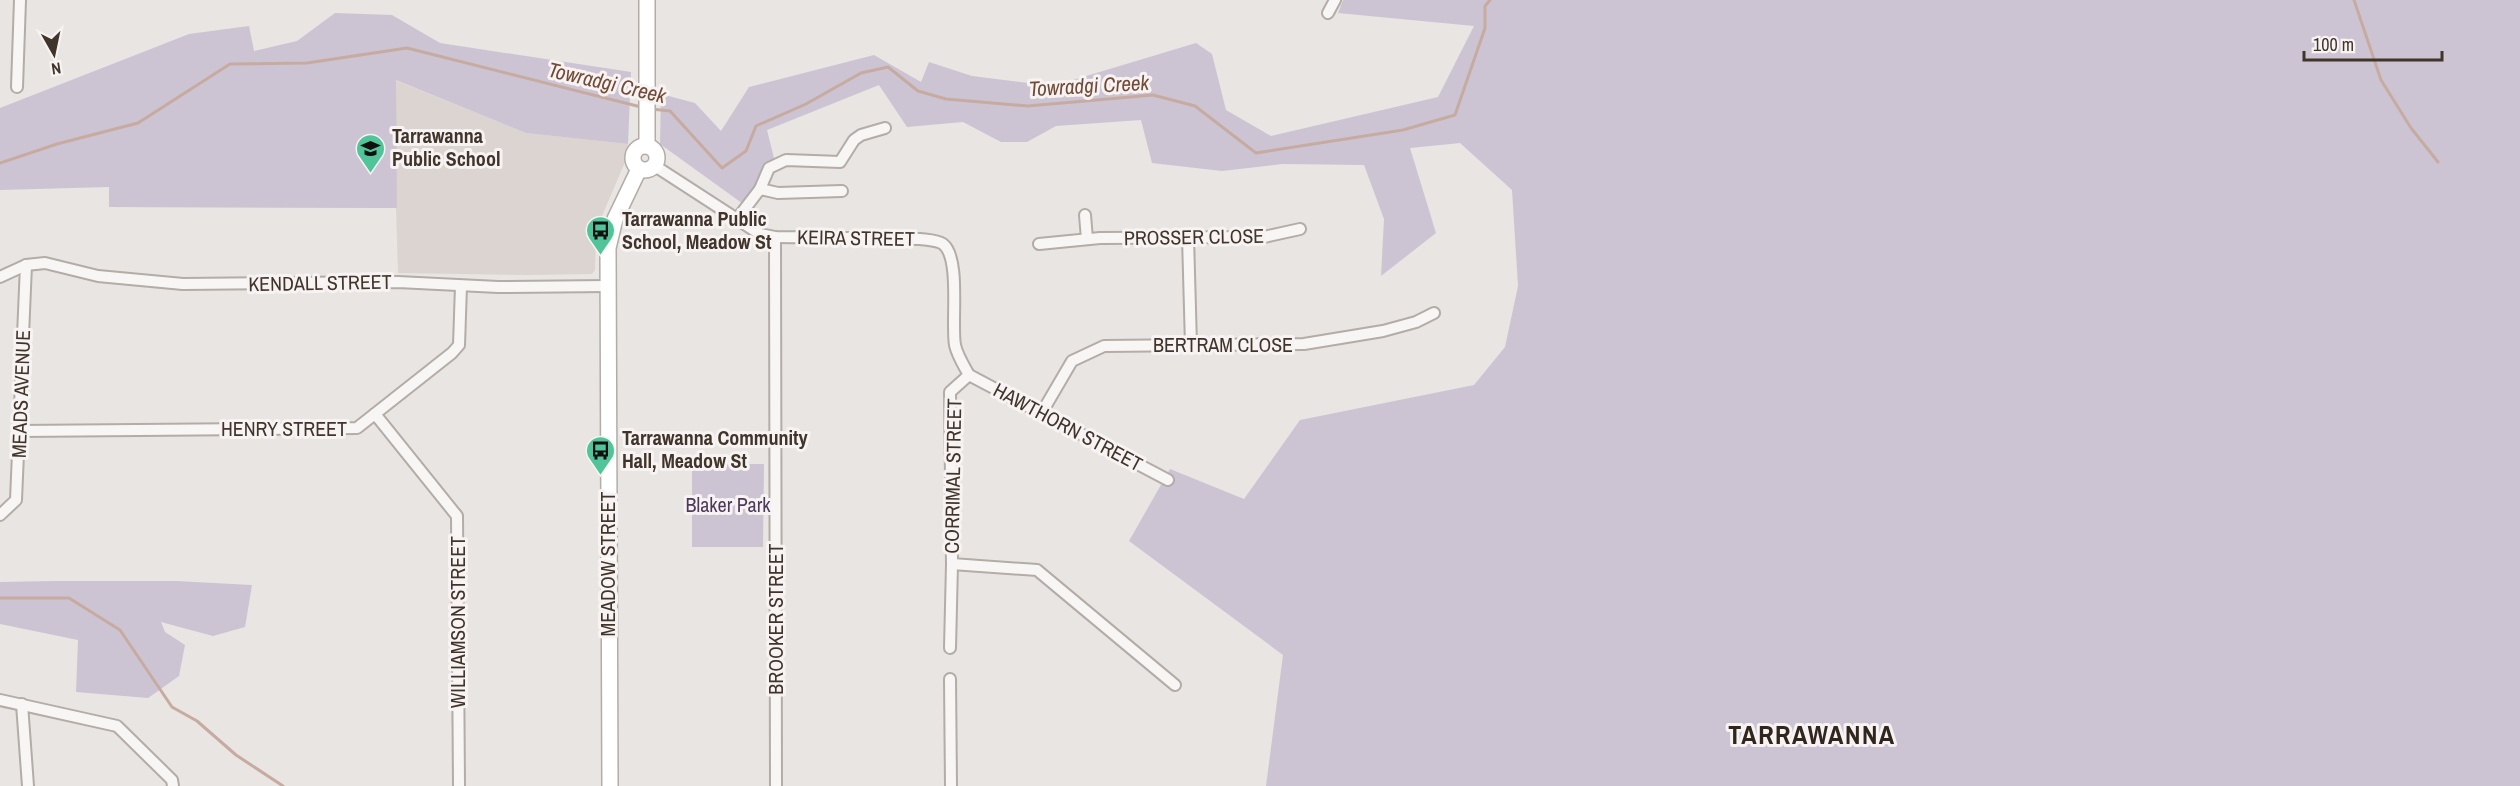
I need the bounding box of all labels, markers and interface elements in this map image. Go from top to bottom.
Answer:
north arrow [24,24,84,84]
scale bar [2304,24,2442,62]
text: 100 m [2313,32,2354,57]
water label: Towradgi Creek [545,55,670,110]
text: N [50,57,63,80]
water label: Towradgi Creek [1028,68,1151,103]
place label: Tarrawanna Public School [392,122,500,172]
school or university icon: Tarrawanna Public School [355,132,387,174]
place label: Tarrawanna Public School, Meadow St [622,205,772,255]
bus stop icon: Tarrawanna Public School, Meadow St [585,214,617,256]
street label: PROSSER CLOSE [1124,222,1264,251]
street label: KEIRA STREET [797,223,915,252]
street label: KENDALL STREET [248,268,392,297]
street label: MEADS AVENUE [5,329,36,459]
street label: BERTRAM CLOSE [1153,331,1293,358]
street label: HAWTHORN STREET [989,376,1148,477]
street label: CORRIMAL STREET [938,398,967,554]
street label: HENRY STREET [221,415,347,442]
place label: Tarrawanna Community Hall, Meadow St [622,424,808,474]
bus stop icon: Tarrawanna Community Hall, Meadow St [585,434,617,476]
park label: Blaker Park [686,491,771,518]
street label: MEADOW STREET [594,492,621,636]
street label: WILLIAMSON STREET [444,536,471,708]
street label: BROOKER STREET [762,543,789,695]
district label: TARRAWANNA [1728,717,1896,752]

